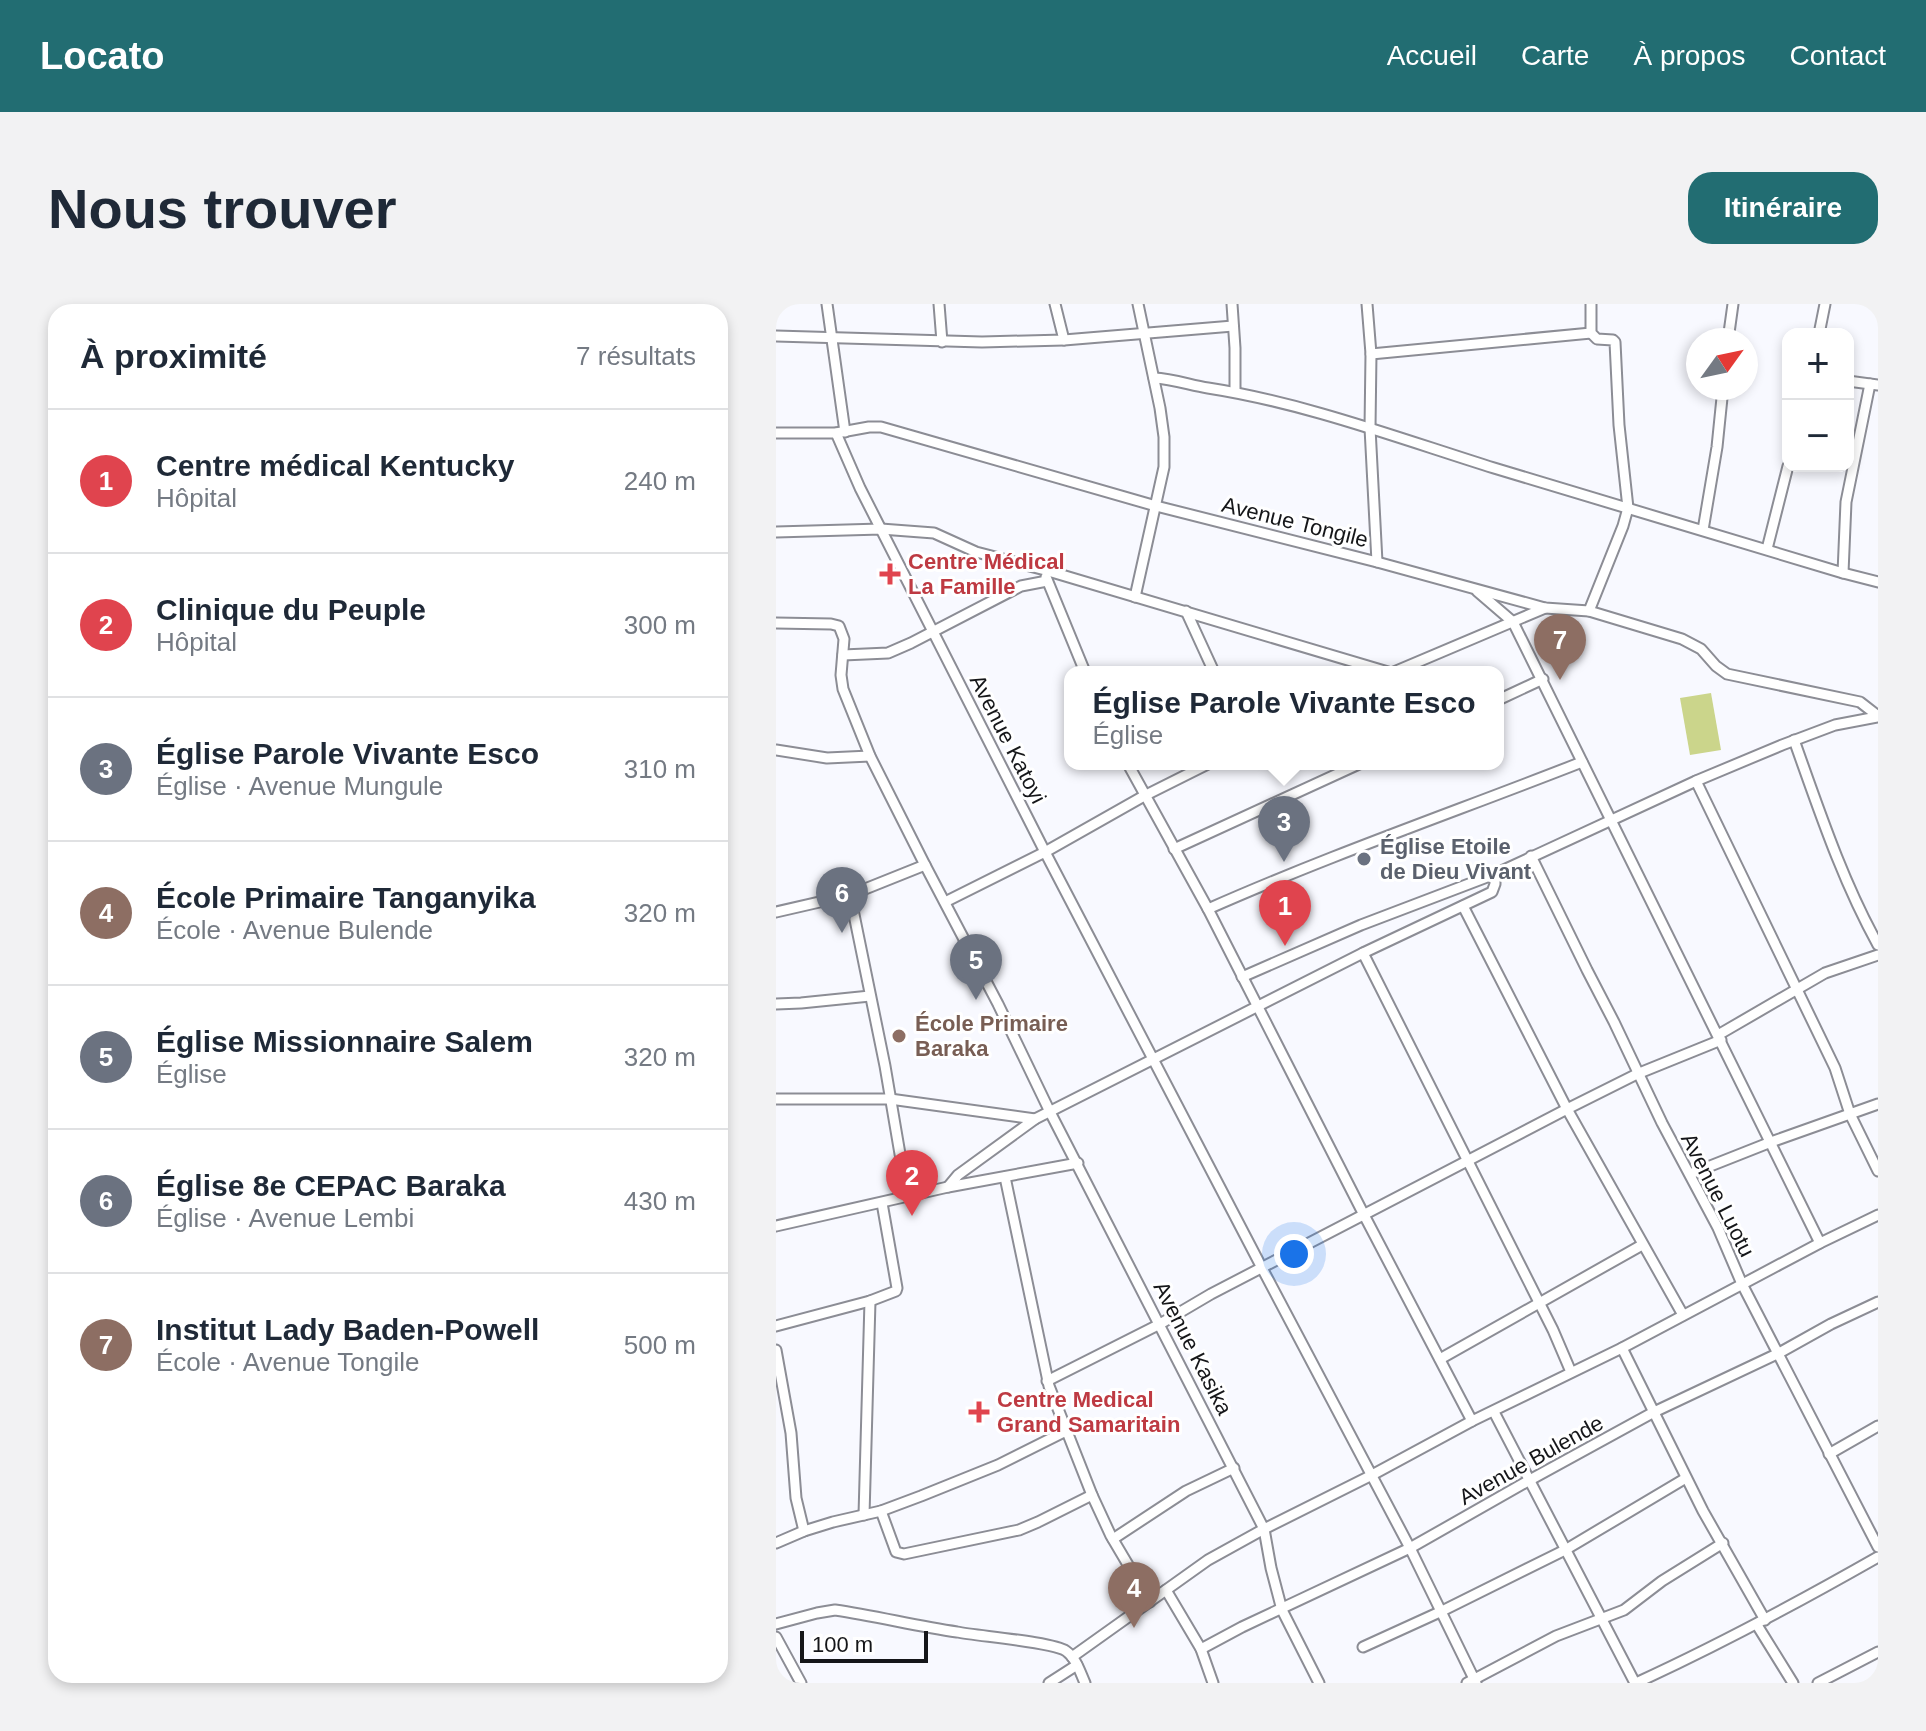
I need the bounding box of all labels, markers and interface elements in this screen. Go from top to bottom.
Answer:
text: Locato [40,35,165,77]
text: Accueil [1387,40,1477,71]
text: Carte [1521,40,1589,71]
text: À propos [1633,40,1746,71]
text: Contact [1790,40,1886,71]
button: Itinéraire [1688,172,1878,244]
text: Nous trouver [48,177,397,240]
north arrow [1686,328,1758,400]
map controls [1782,328,1854,472]
button: + [1782,328,1854,400]
text: À proximité [80,337,267,375]
text: 7 résultats [576,341,696,371]
button: − [1782,400,1854,472]
text: Centre médical Kentucky [156,449,514,482]
text: 1 [99,466,113,496]
text: 240 m [624,466,696,496]
text: Hôpital [156,483,237,513]
street label: Avenue Tongile [1219,492,1371,552]
place label: Centre Médical La Famille [908,549,1065,599]
marker: Centre Médical La Famille [879,563,901,585]
text: Clinique du Peuple [156,593,426,626]
text: 2 [99,610,113,640]
text: 300 m [624,610,696,640]
pin: 7 [1534,614,1586,680]
text: Hôpital [156,627,237,657]
popup [1064,666,1504,770]
street label: Avenue Katoyi [965,670,1051,808]
text: Église Parole Vivante Esco [1093,686,1475,719]
text: Église [1093,720,1163,750]
text: Église Parole Vivante Esco [156,737,539,770]
text: 3 [99,754,113,784]
text: 310 m [624,754,696,784]
text: Église · Avenue Mungule [156,771,443,801]
pin: 3 [1258,796,1310,862]
place label: Église Etoile de Dieu Vivant [1380,834,1532,884]
marker: Église Etoile de Dieu Vivant [1355,850,1373,868]
pin: 6 [816,867,868,933]
pin: 1 [1259,880,1311,946]
text: École Primaire Tanganyika [156,881,536,914]
text: 4 [99,898,113,928]
text: 320 m [624,898,696,928]
text: École · Avenue Bulende [156,915,433,945]
pin: 5 [950,934,1002,1000]
place label: École Primaire Baraka [915,1011,1068,1061]
text: Église Missionnaire Salem [156,1025,533,1058]
marker: École Primaire Baraka [890,1027,908,1045]
text: 5 [99,1042,113,1072]
text: 320 m [624,1042,696,1072]
text: Église [156,1059,227,1089]
street label: Avenue Luotu [1676,1129,1760,1261]
pin: 2 [886,1150,938,1216]
text: Église 8e CEPAC Baraka [156,1169,506,1202]
text: 6 [99,1186,113,1216]
text: 430 m [624,1186,696,1216]
text: Église · Avenue Lembi [156,1203,414,1233]
your location [1274,1234,1314,1274]
street label: Avenue Kasika [1149,1277,1238,1420]
text: Institut Lady Baden-Powell [156,1313,539,1346]
text: 7 [99,1330,113,1360]
text: 500 m [624,1330,696,1360]
text: École · Avenue Tongile [156,1347,420,1377]
place label: Centre Medical Grand Samaritain [997,1387,1180,1437]
marker: Centre Medical Grand Samaritain [968,1401,990,1423]
street label: Avenue Bulende [1454,1410,1608,1510]
pin: 4 [1108,1562,1160,1628]
scale bar [800,1627,928,1663]
text: 100 m [812,1632,873,1657]

